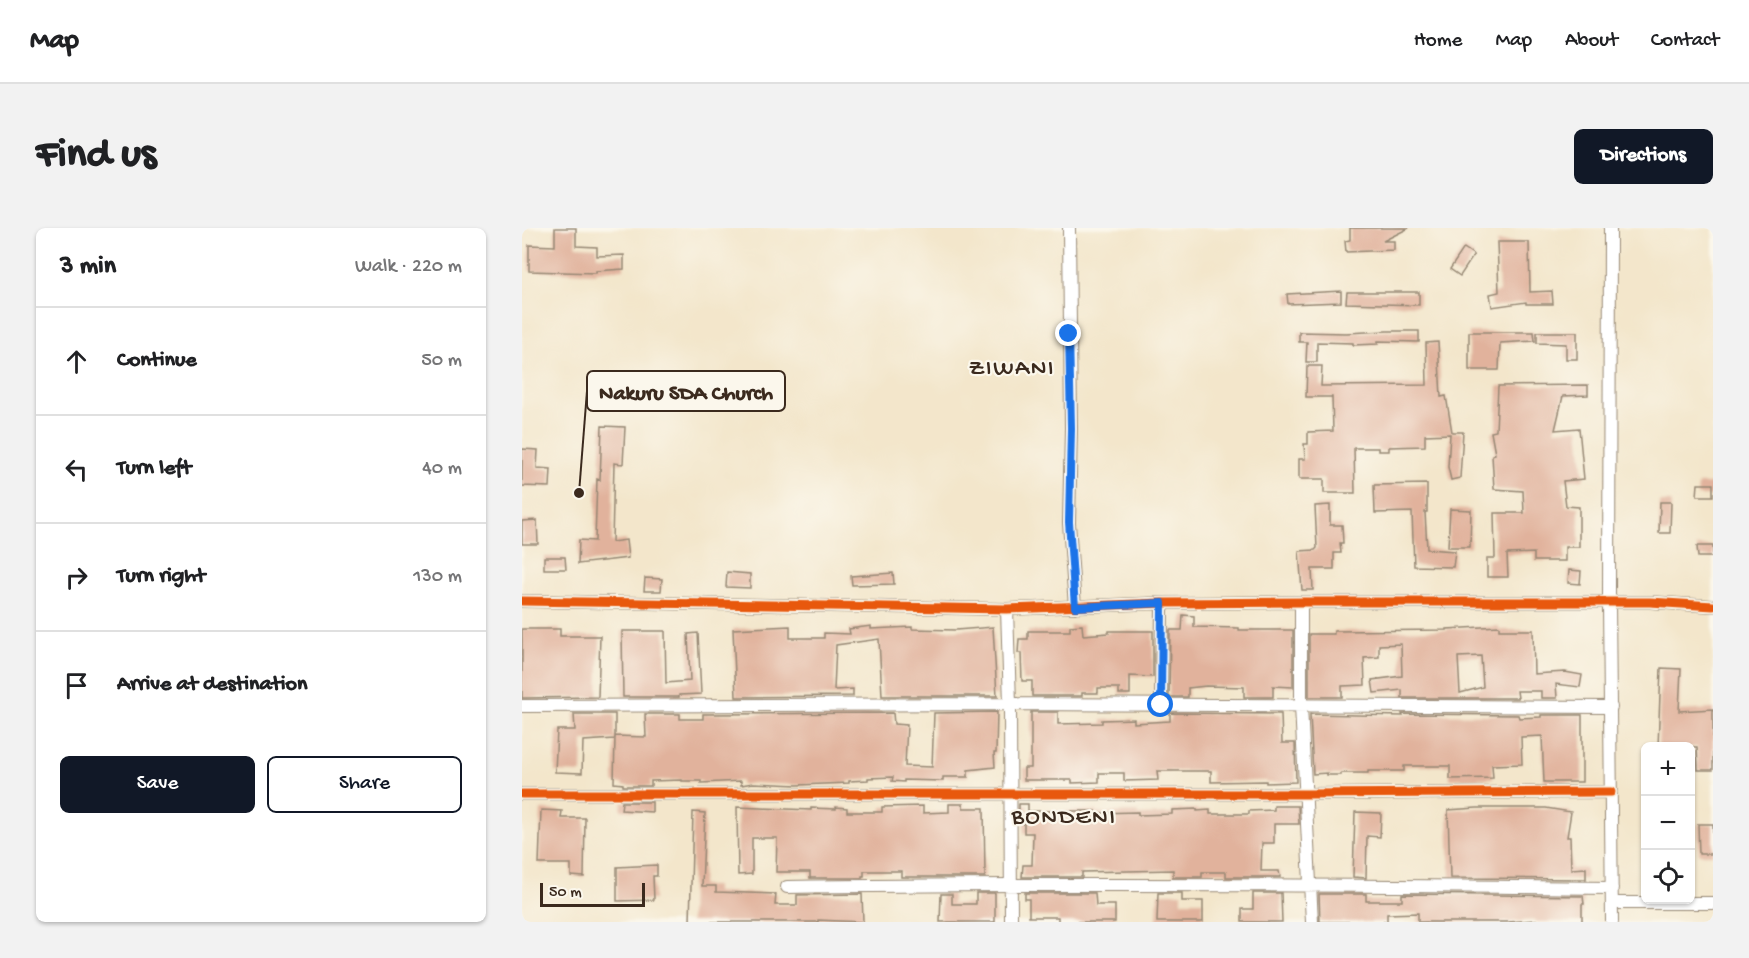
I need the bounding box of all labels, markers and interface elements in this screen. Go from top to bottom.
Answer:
text: Map [30,25,79,58]
text: Home [1414,29,1462,54]
text: Map [1495,29,1532,54]
text: About [1565,29,1618,54]
text: Contact [1651,29,1719,54]
button: Directions [1574,129,1713,184]
text: Find us [36,132,156,181]
text: 3 min [60,252,116,283]
text: Walk · 220 m [355,256,462,279]
route end [1055,320,1081,346]
icon: ahead [60,345,93,378]
text: Continue [117,348,197,374]
text: 50 m [421,350,462,373]
district label: ZIWANI [969,355,1055,384]
callout: Nakuru SDA Church [587,371,785,411]
text: Nakuru SDA Church [599,382,773,408]
icon: left [60,453,93,486]
text: Turn left [117,456,191,482]
text: 40 m [422,458,462,481]
icon: right [60,561,93,594]
text: Turn right [117,564,205,590]
text: 130 m [413,566,462,589]
icon: arrive [60,669,93,702]
text: Arrive at destination [117,672,307,698]
route start [1147,691,1173,717]
map controls [1641,742,1695,904]
button: + [1641,742,1695,796]
button: Save [60,756,255,813]
button: Share [267,756,462,813]
button: − [1641,796,1695,850]
district label: BONDENI [1011,804,1116,833]
button: locate [1641,850,1695,904]
scale bar [540,880,645,908]
text: 50 m [549,884,582,903]

